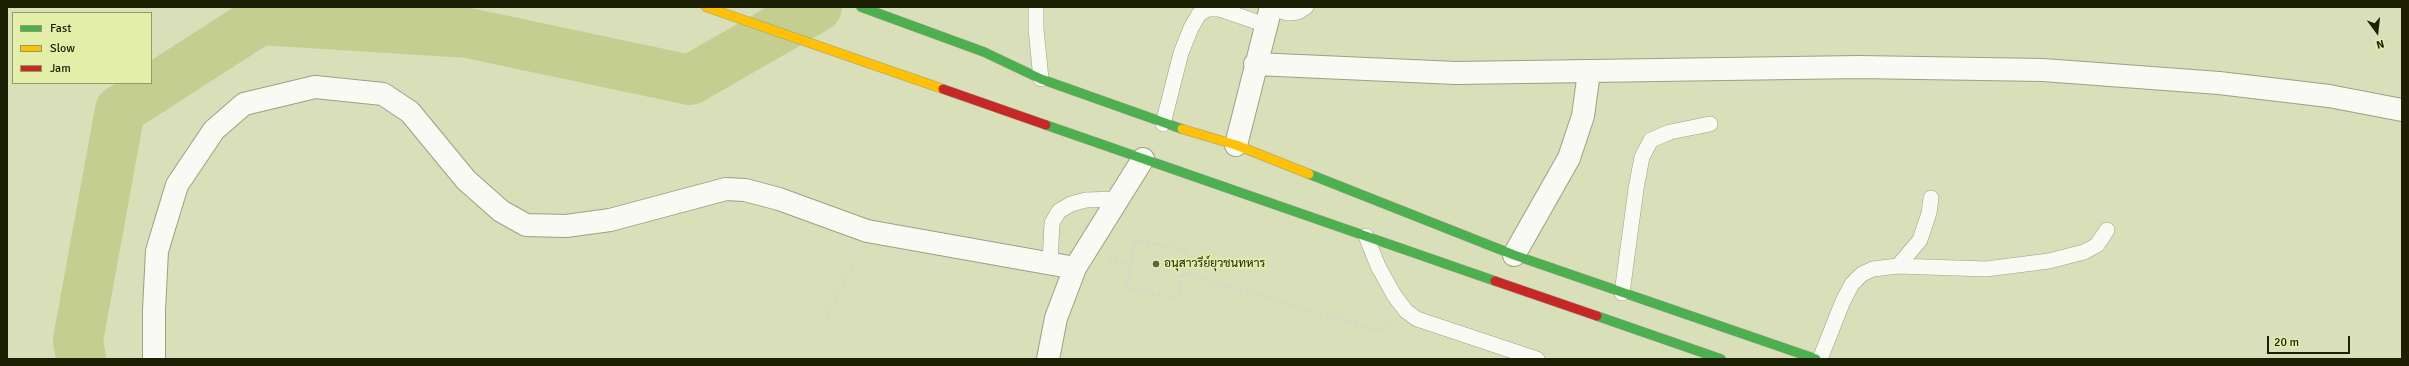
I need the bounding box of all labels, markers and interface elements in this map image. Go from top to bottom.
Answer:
legend [12,12,152,84]
north arrow [2357,12,2397,52]
text: Fast [50,21,71,36]
text: N [2375,37,2386,51]
text: Slow [50,41,75,56]
text: Jam [50,61,71,76]
place label: อนุสาวรีย์ยุวชนทหาร [1164,257,1265,271]
marker: อนุสาวรีย์ยุวชนทหาร [1151,259,1161,269]
scale bar [2269,328,2352,354]
text: 20 m [2274,335,2299,350]

